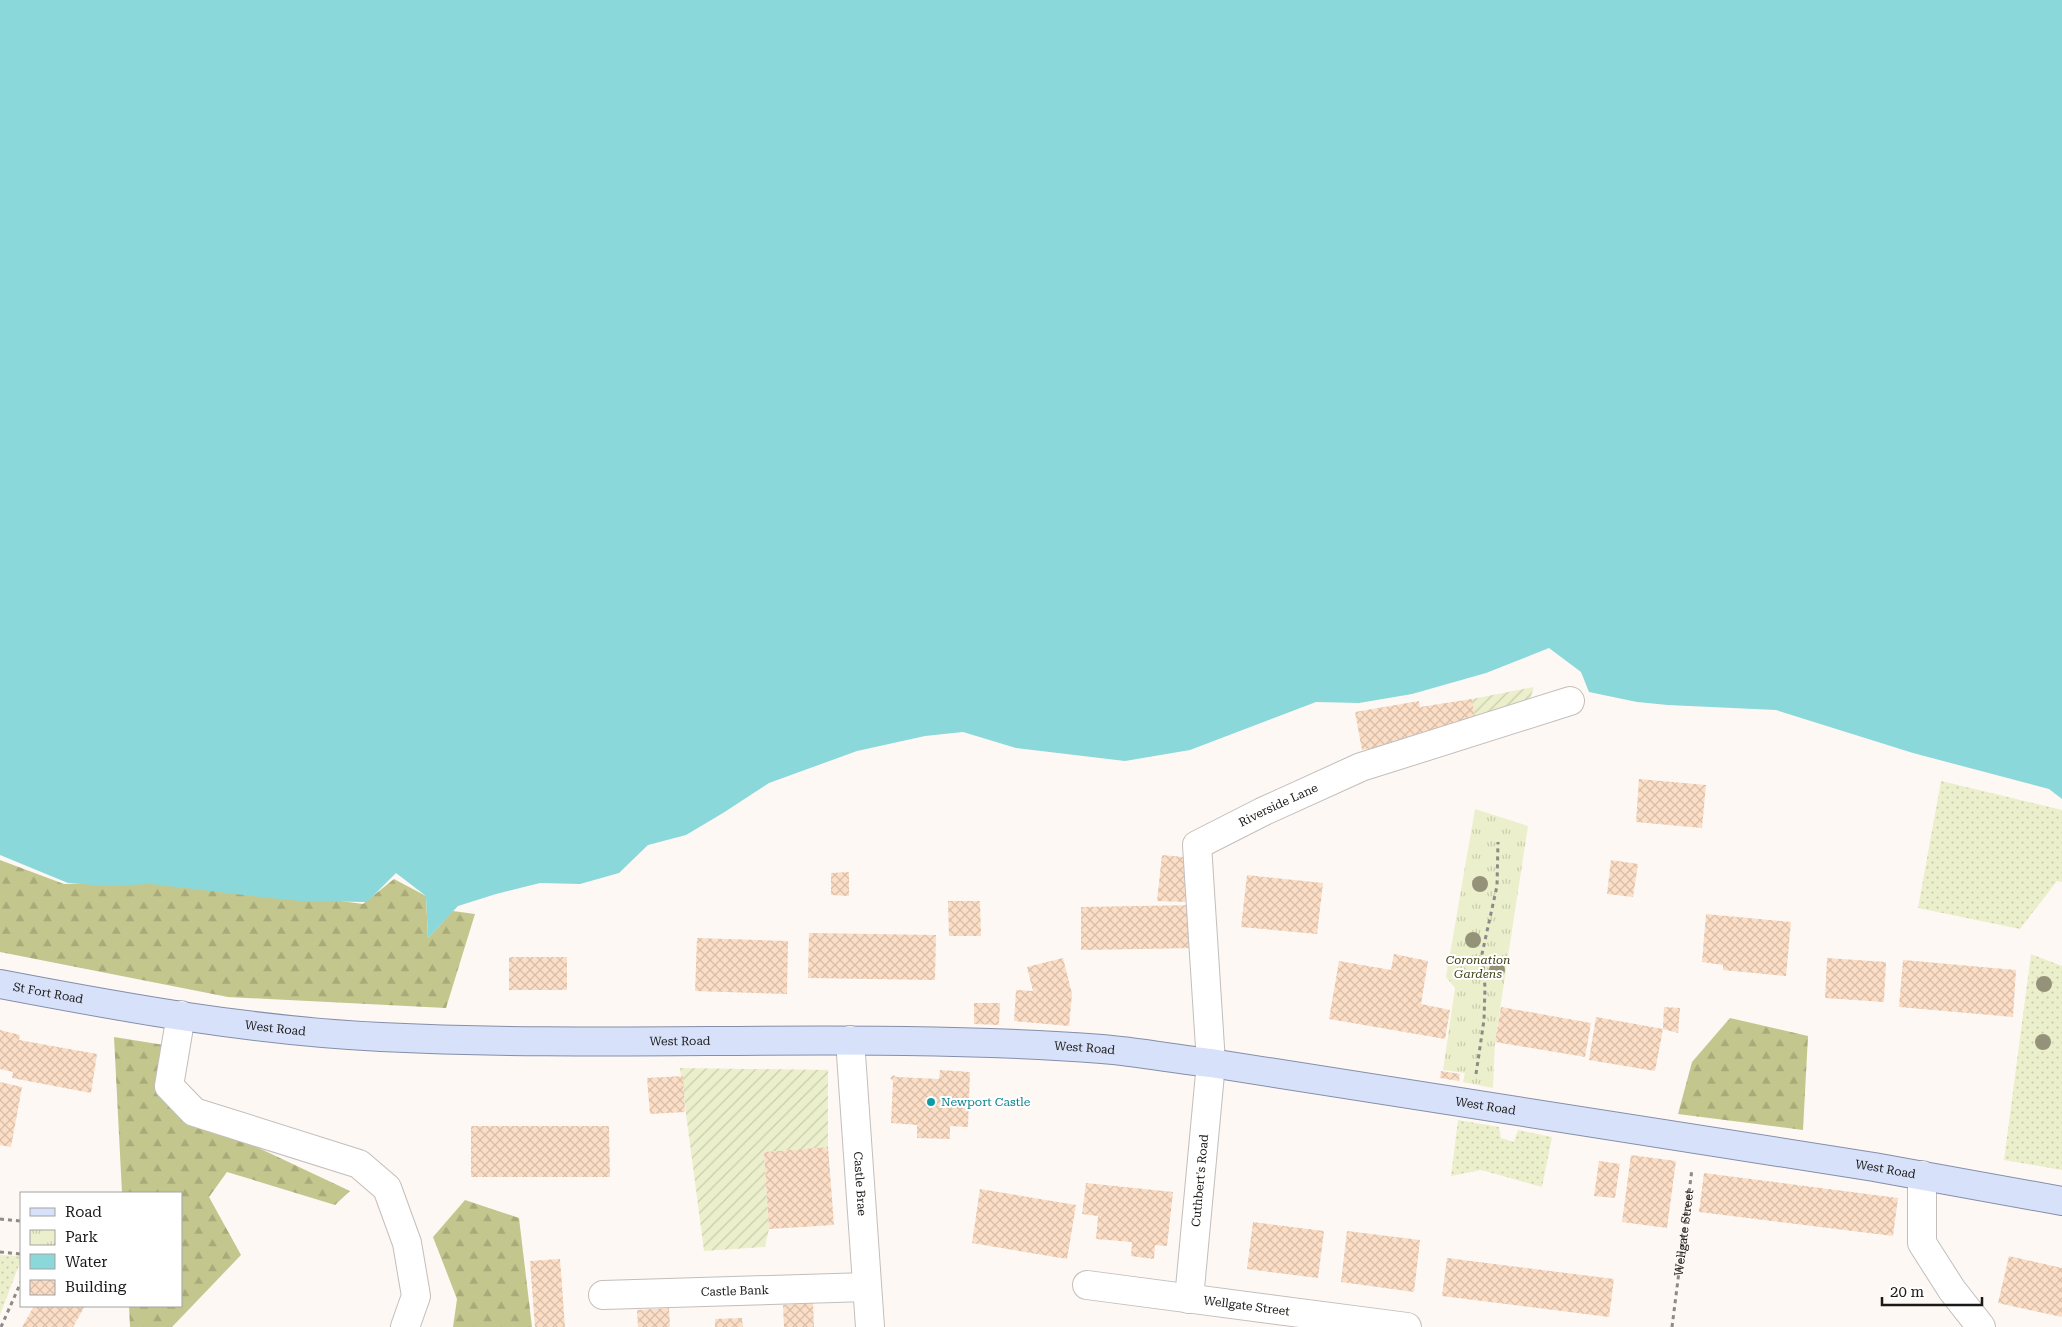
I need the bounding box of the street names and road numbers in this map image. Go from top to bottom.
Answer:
street label: Riverside Lane [1236,780,1320,830]
street label: St Fort Road [12,980,85,1006]
street label: West Road [244,1018,307,1039]
street label: West Road [649,1034,711,1048]
street label: West Road [1054,1039,1116,1057]
street label: West Road [1454,1094,1517,1118]
street label: Cuthbert's Road [1189,1133,1211,1227]
street label: Castle Brae [851,1151,869,1217]
street label: West Road [1854,1157,1917,1181]
street label: Wellgate Street [1672,1188,1696,1277]
street label: Castle Bank [701,1283,770,1299]
street label: Wellgate Street [1203,1293,1291,1319]

